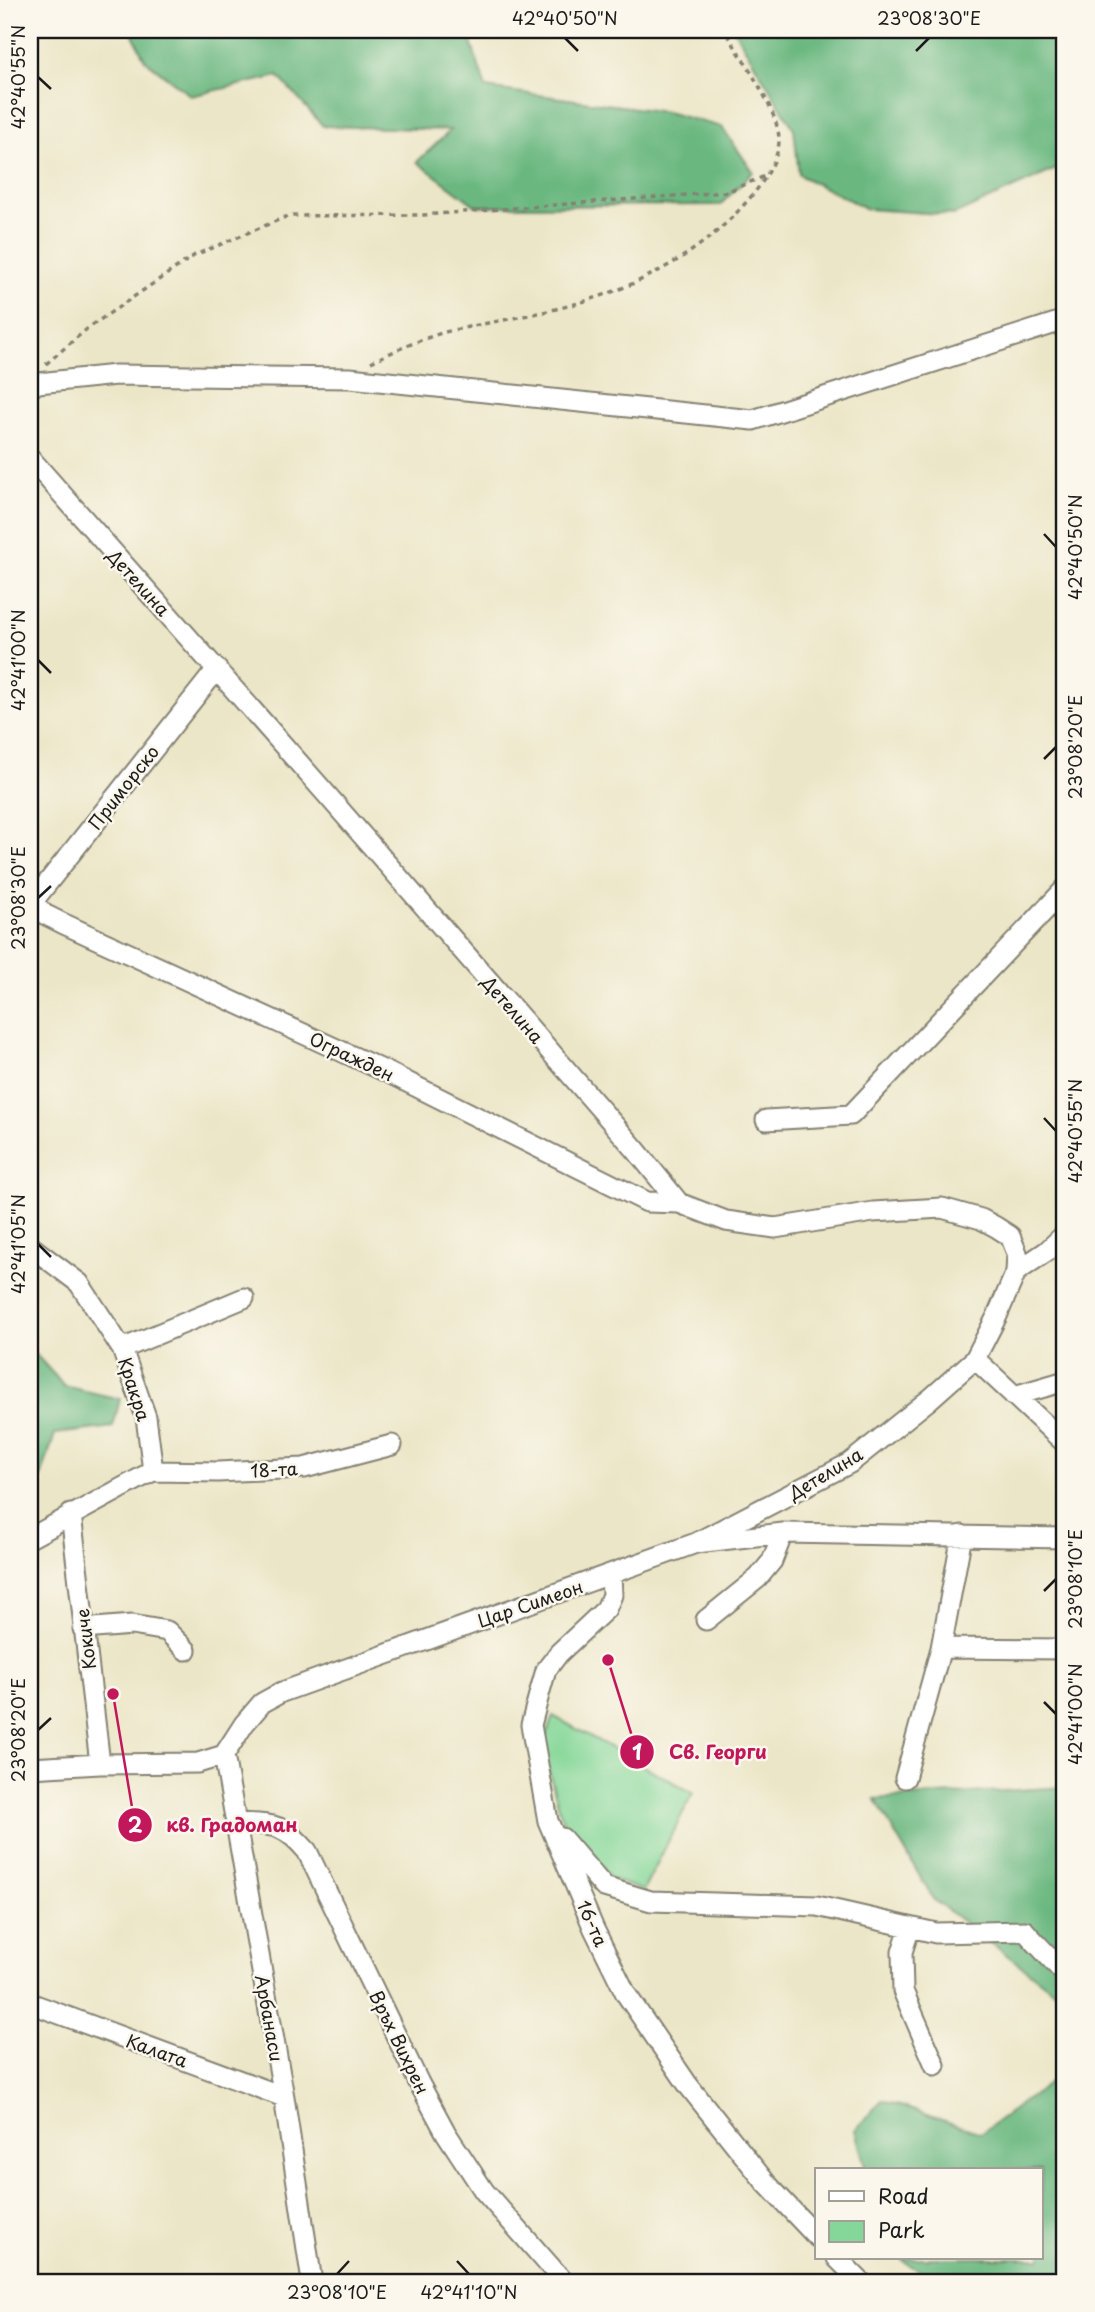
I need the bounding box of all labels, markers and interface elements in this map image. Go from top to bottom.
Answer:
text: 42°40'50"N [512,4,618,31]
text: 23°08'30"E [877,4,981,31]
text: 42°40'55"N [4,25,31,129]
text: 42°40'50"N [1061,494,1088,600]
street label: Детелина [101,542,177,622]
text: 42°41'00"N [4,609,31,711]
text: 23°08'20"E [1061,695,1088,799]
street label: Приморско [81,739,165,835]
text: 23°08'30"E [4,846,31,950]
street label: Детелина [475,968,551,1049]
street label: Огражден [305,1025,399,1087]
text: 42°40'55"N [1061,1079,1088,1183]
text: 42°41'05"N [4,1194,31,1294]
street label: Кракра [112,1354,158,1425]
street label: Детелина [782,1440,868,1506]
street label: 18-та [250,1454,298,1484]
text: 23°08'10"E [1061,1529,1088,1629]
street label: Цар Симеон [474,1572,586,1634]
street label: Кокиче [68,1607,102,1671]
text: 42°41'00"N [1061,1663,1088,1765]
text: 23°08'20"E [4,1678,31,1782]
callout: Св. Георги [619,1732,781,1772]
text: 1 [632,1735,642,1767]
text: Св. Георги [669,1737,767,1765]
callout: кв. Градоман [117,1805,312,1845]
text: 2 [128,1808,143,1840]
text: кв. Градоман [166,1810,298,1838]
street label: 16-та [571,1895,615,1951]
street label: Арбанаси [249,1972,291,2064]
street label: Връх Вихрен [363,1986,437,2098]
street label: Калата [122,2026,192,2074]
legend [815,2168,1042,2260]
text: Road [878,2179,929,2211]
text: Park [878,2213,925,2245]
text: 23°08'10"E [287,2278,387,2305]
text: 42°41'10"N [420,2278,518,2305]

